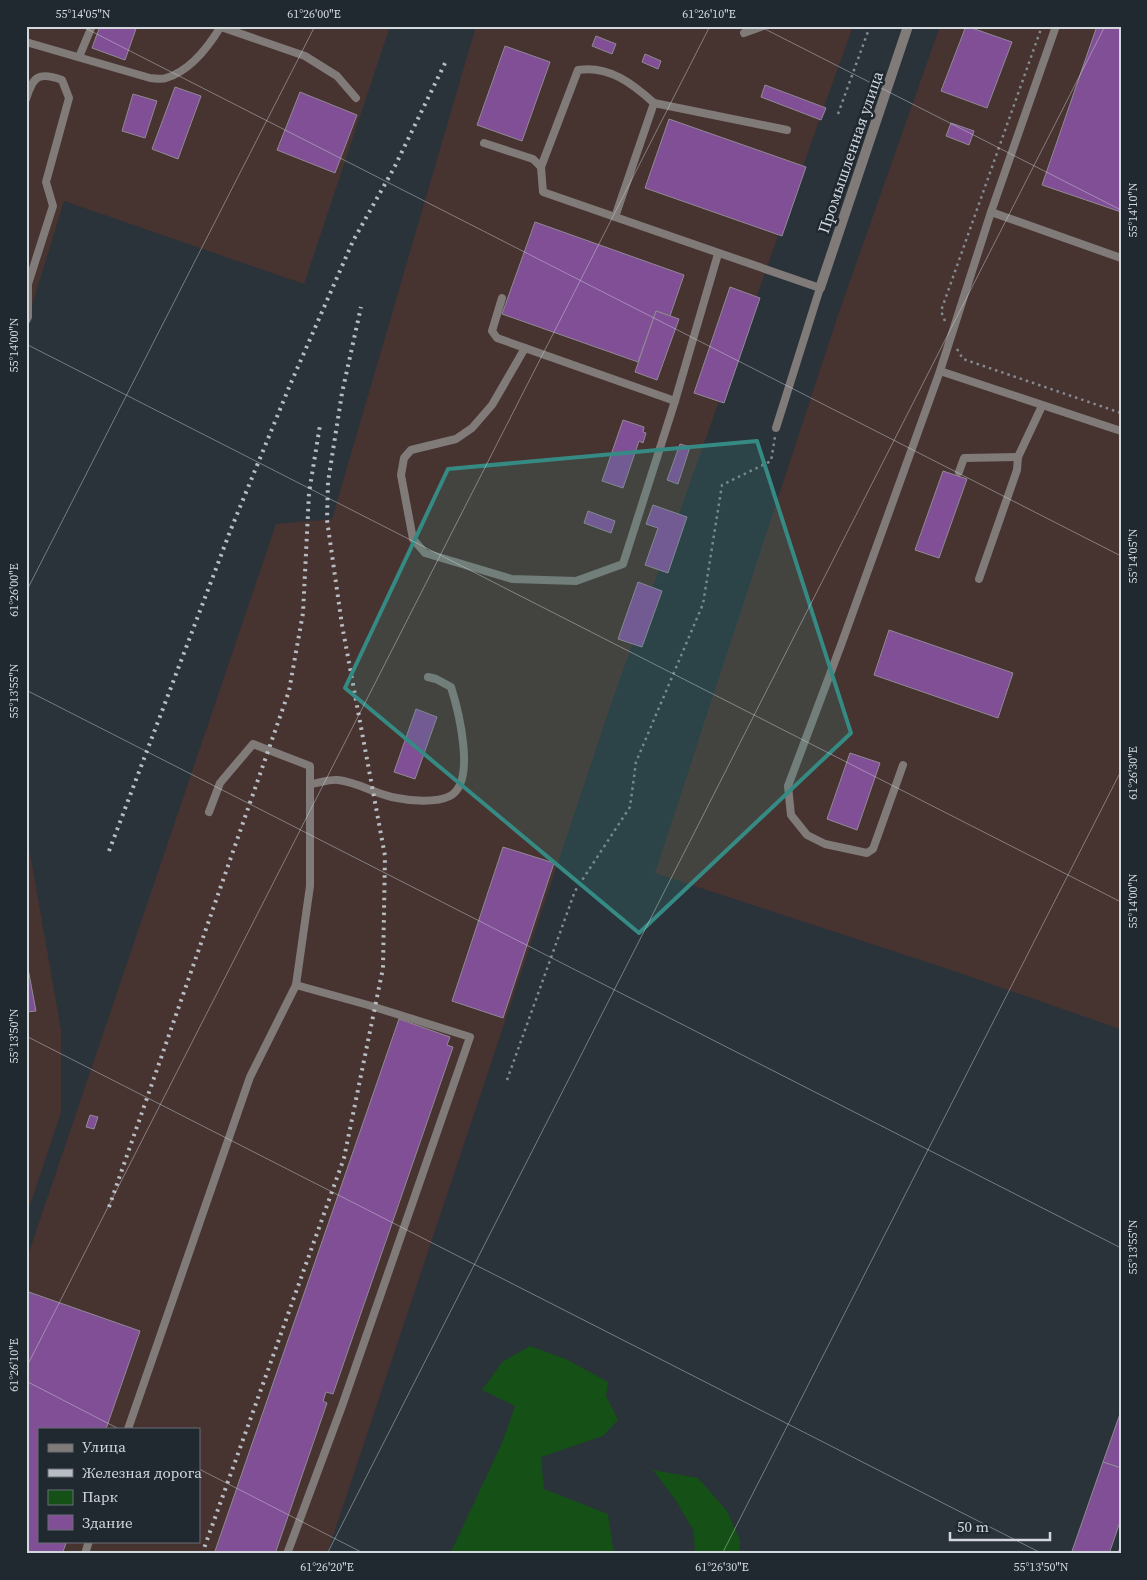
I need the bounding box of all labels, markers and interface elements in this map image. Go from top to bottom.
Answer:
text: 55°14'05"N [55,6,111,22]
text: 61°26'00"E [287,6,341,22]
text: 61°26'10"E [682,6,736,22]
street label: Промышленная улица [812,67,888,236]
text: 55°14'10"N [1125,182,1141,238]
text: 55°14'00"N [6,317,22,373]
text: 55°14'05"N [1125,528,1141,584]
text: 61°26'00"E [6,563,22,617]
text: 55°13'55"N [6,663,22,719]
text: 61°26'30"E [1125,746,1141,800]
text: 55°14'00"N [1125,873,1141,929]
text: 55°13'50"N [6,1008,22,1064]
text: 55°13'55"N [1125,1219,1141,1275]
text: 61°26'10"E [6,1338,22,1392]
legend [38,1428,200,1542]
text: Улица [82,1436,126,1457]
text: Железная дорога [82,1462,202,1483]
text: Парк [82,1486,118,1507]
scale bar [950,1510,1050,1542]
text: Здание [82,1512,133,1533]
text: 50 m [957,1516,989,1537]
text: 61°26'20"E [300,1559,354,1575]
text: 61°26'30"E [695,1559,749,1575]
text: 55°13'50"N [1013,1559,1069,1575]

